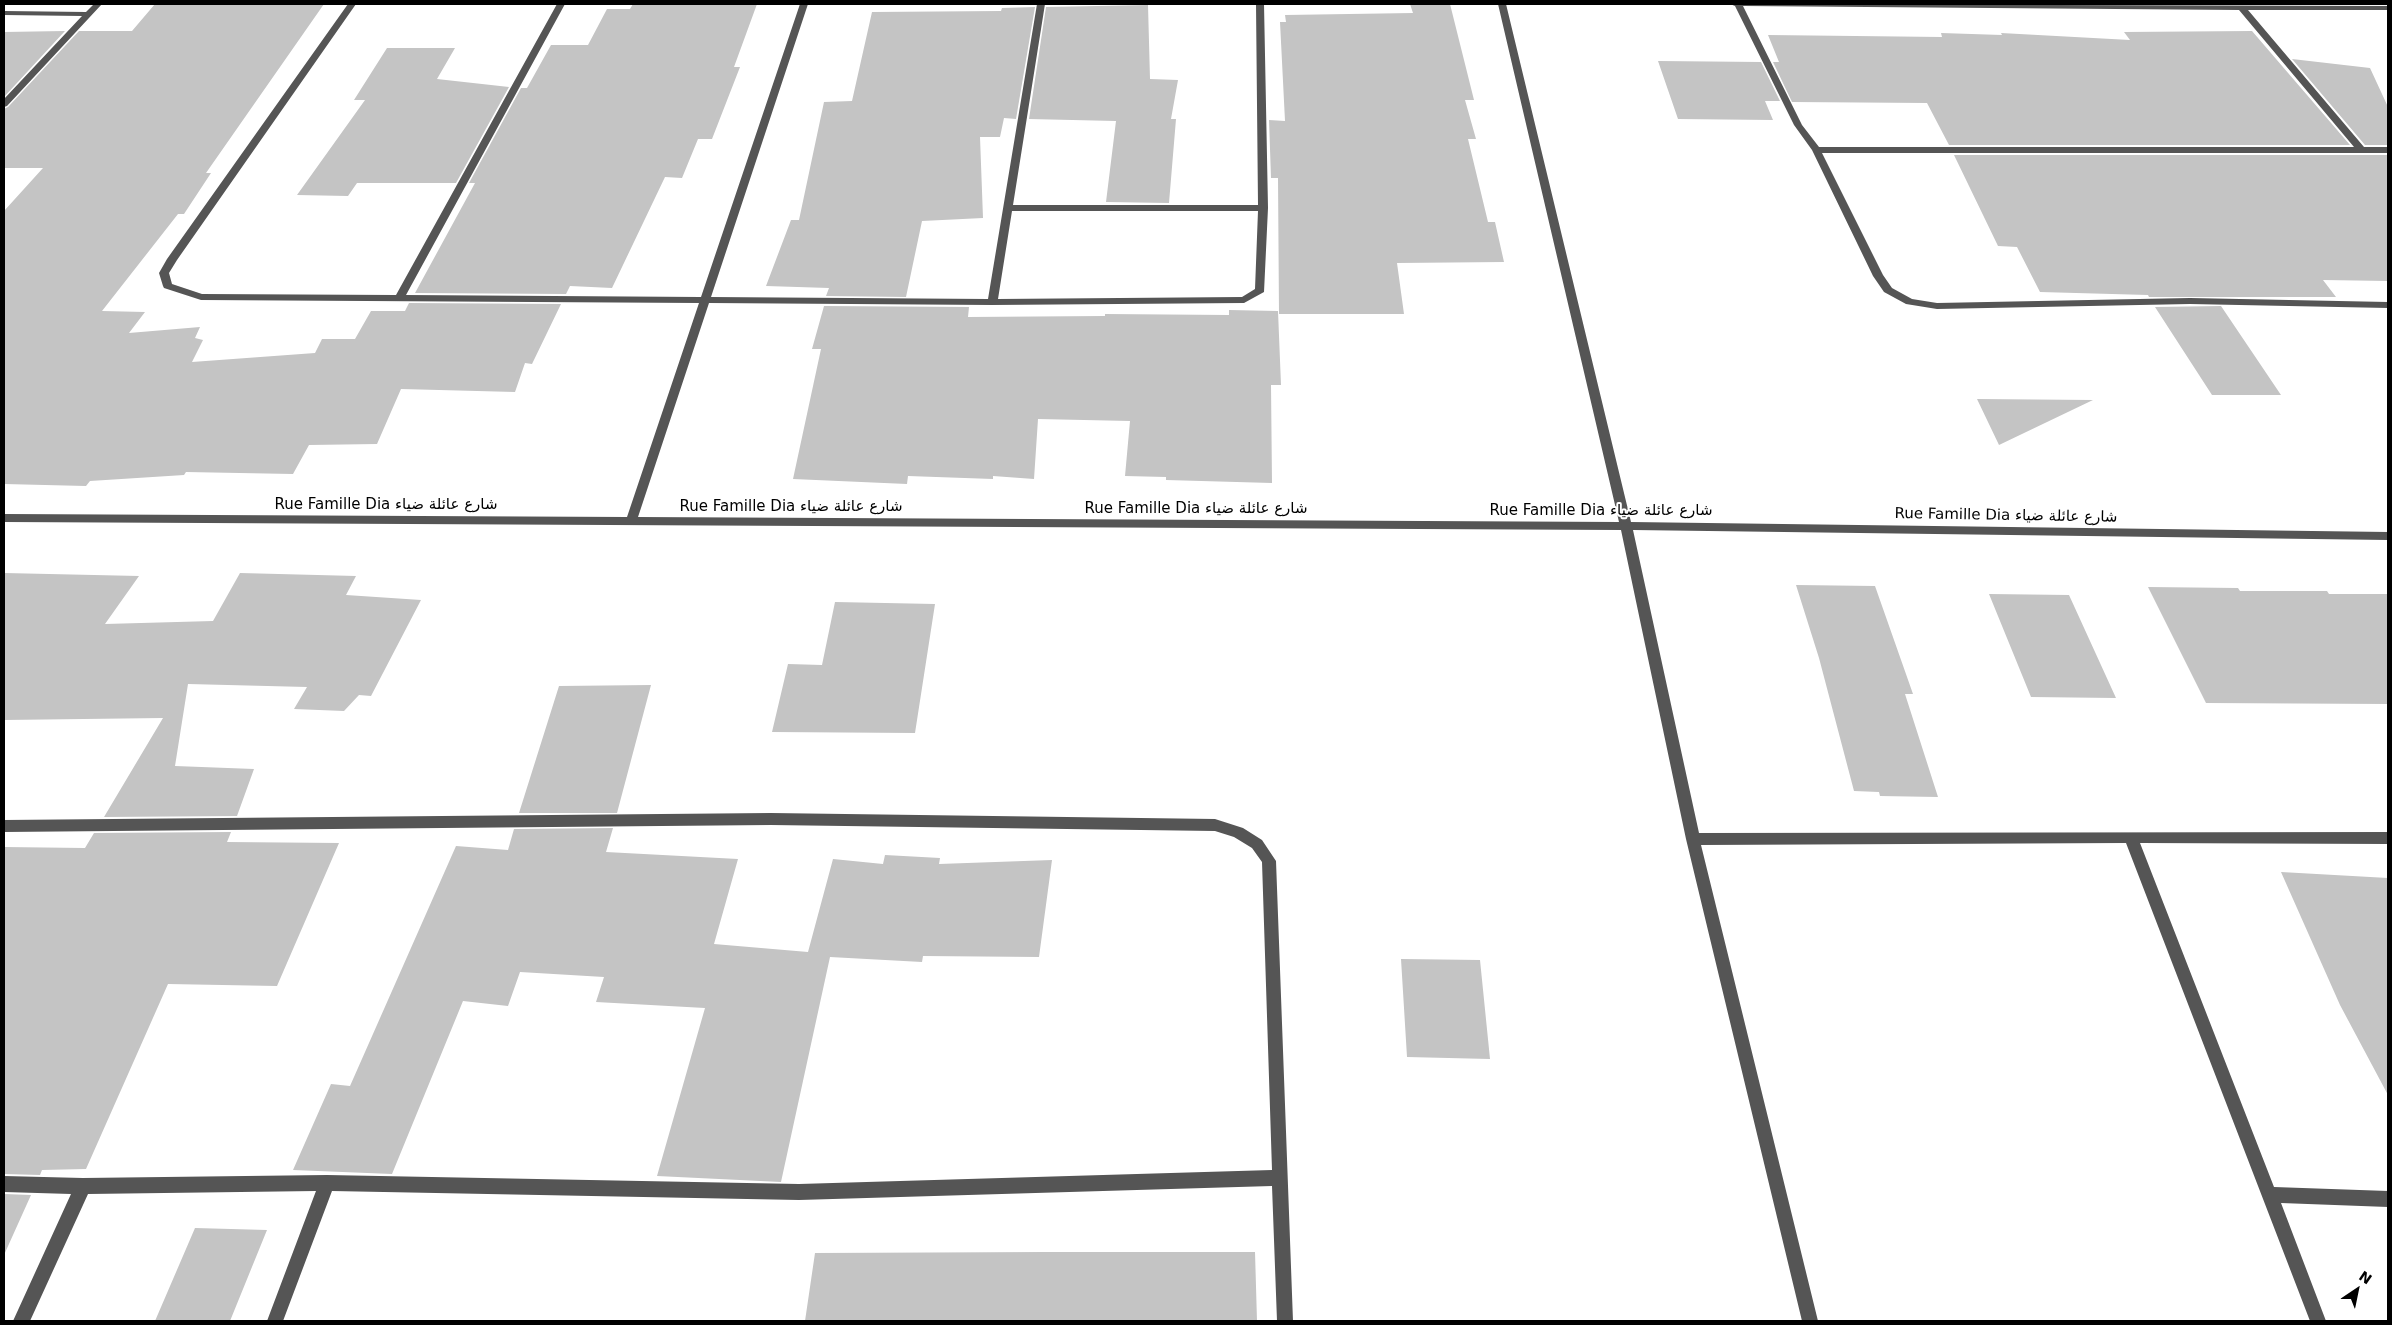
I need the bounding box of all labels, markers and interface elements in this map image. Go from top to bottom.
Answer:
street label: Rue Famille Dia شارع عائلة ضياء [275,496,497,514]
street label: Rue Famille Dia شارع عائلة ضياء [680,498,902,516]
street label: Rue Famille Dia شارع عائلة ضياء [1085,500,1307,518]
street label: Rue Famille Dia شارع عائلة ضياء [1490,502,1712,520]
street label: Rue Famille Dia شارع عائلة ضياء [1894,505,2118,527]
north arrow [2332,1265,2382,1315]
text: N [2356,1268,2375,1287]

